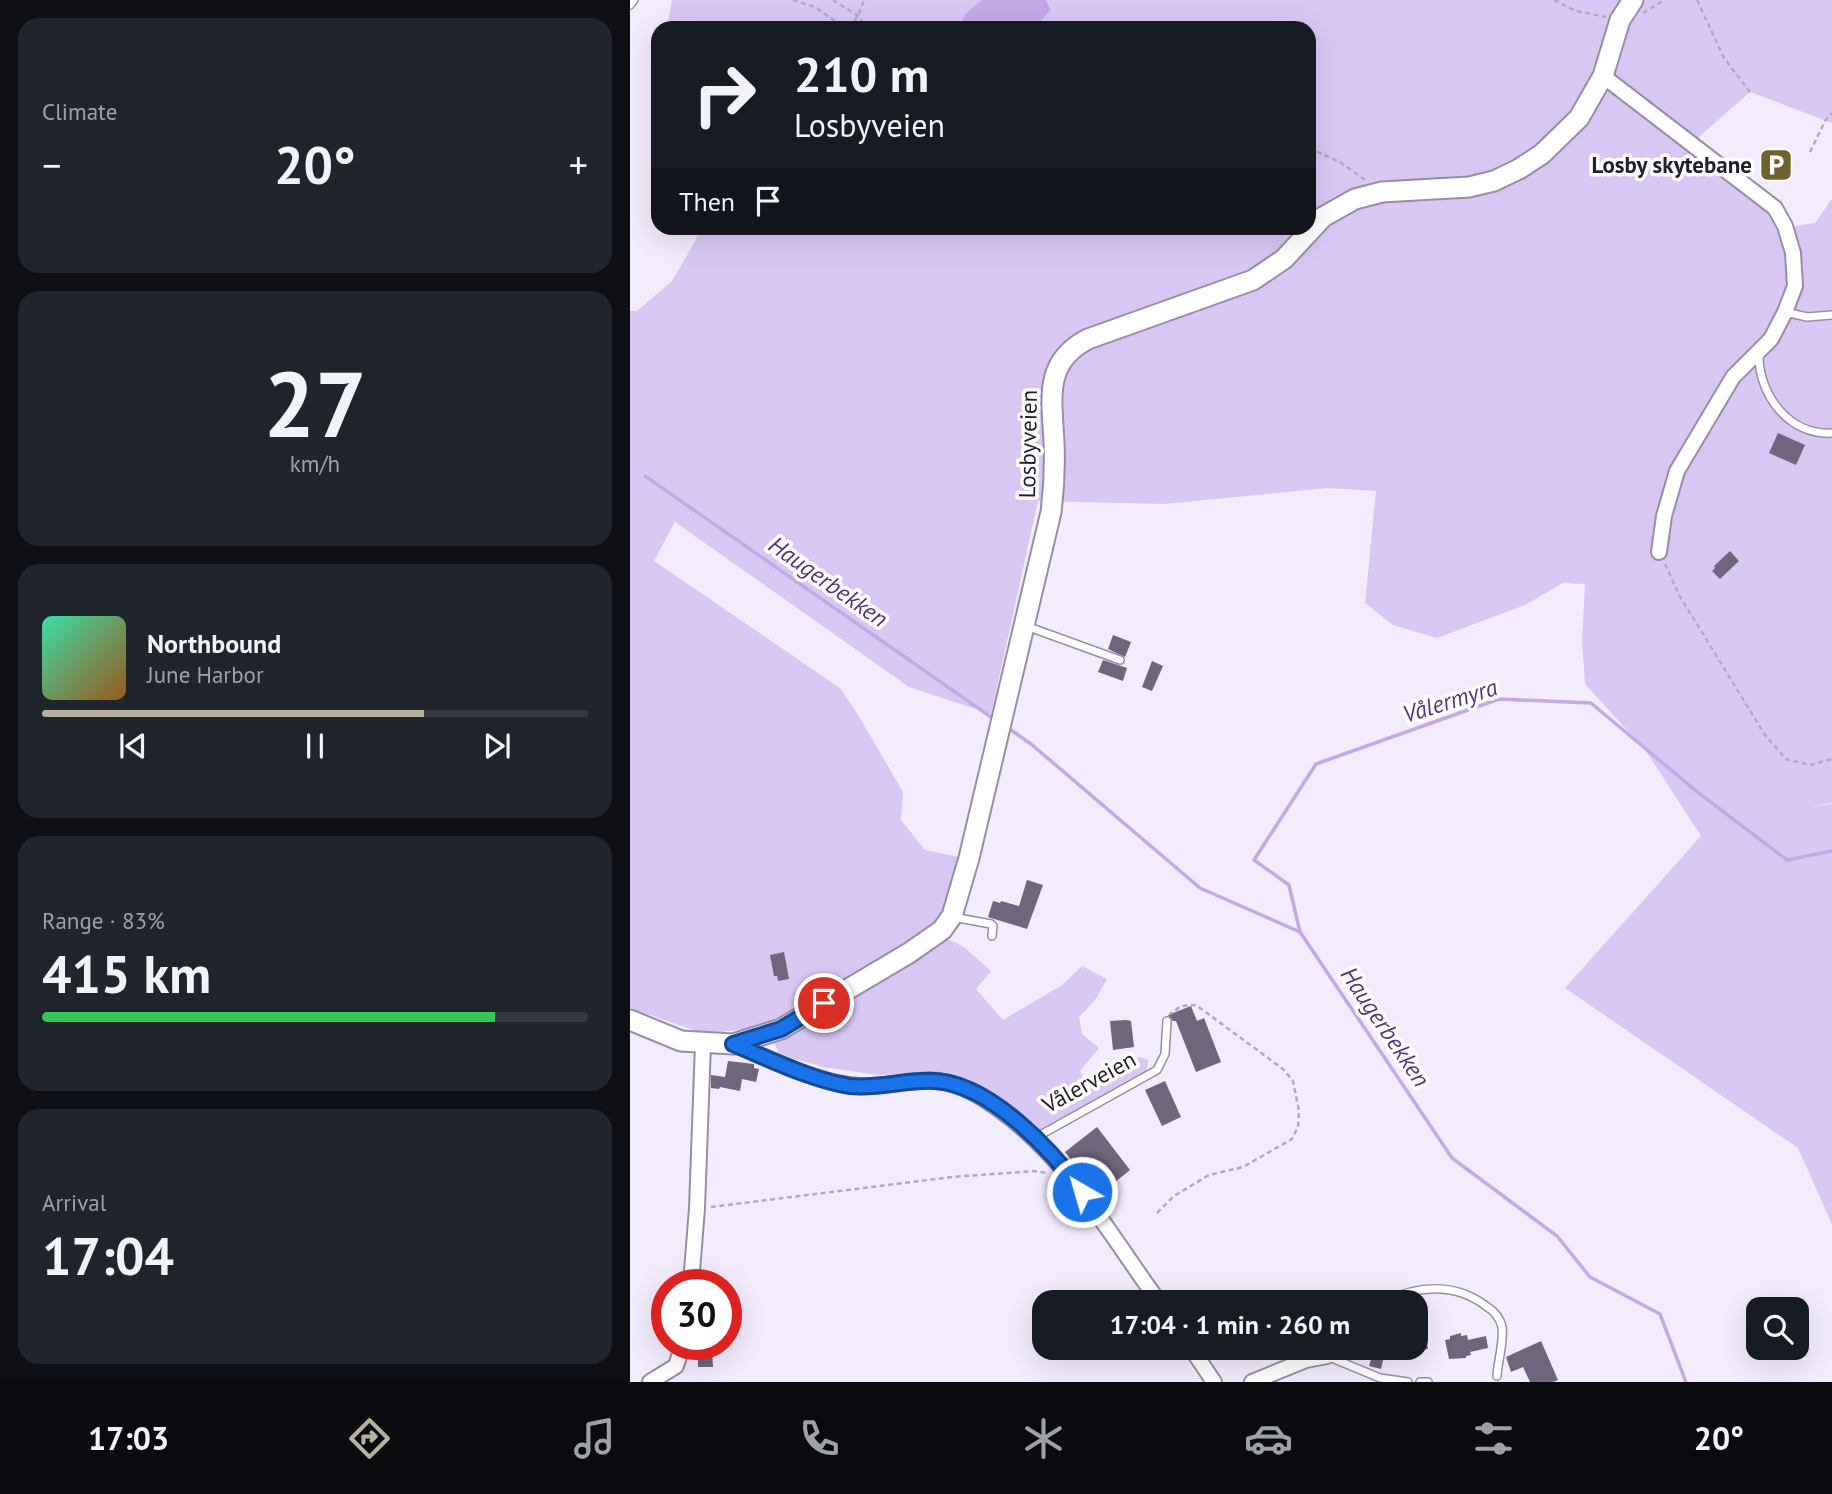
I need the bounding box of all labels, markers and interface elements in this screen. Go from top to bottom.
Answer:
text: 210 m [794,42,929,106]
icon: right [679,49,770,140]
text: Climate [42,97,117,126]
text: Losbyveien [794,104,945,146]
text: 20° [274,131,356,198]
text: − [42,140,61,189]
text: + [569,140,588,189]
parking icon: Losby skytebane [1757,146,1795,184]
place label: Losby skytebane [1591,150,1752,179]
icon: arrive [749,182,787,220]
text: Then [679,185,735,218]
text: 27 [263,344,367,462]
street label: Losbyveien [1012,389,1043,498]
text: km/h [290,449,340,478]
water label: Haugerbekken [763,529,894,634]
text: Northbound [147,627,281,660]
text: June Harbor [147,660,264,689]
water label: Vålermyra [1399,671,1501,730]
icon: previous [114,727,152,765]
icon: pause [296,727,334,765]
icon: next [478,727,516,765]
text: Range · 83% [42,906,165,935]
text: 415 km [42,940,211,1007]
water label: Haugerbekken [1334,961,1437,1093]
pin [794,973,854,1033]
icon: arrive [805,984,843,1022]
street label: Vålerveien [1036,1044,1141,1120]
position arrow [1045,1155,1119,1229]
text: Arrival [42,1188,106,1217]
text: 17:04 [42,1222,174,1289]
speed limit sign: 30 [651,1269,742,1360]
map controls [1746,1297,1809,1360]
button: search [1746,1297,1809,1360]
text: 17:04 · 1 min · 260 m [1110,1308,1350,1341]
icon: directions [345,1414,394,1463]
icon: music [570,1414,619,1463]
icon: phone [795,1414,844,1463]
icon: climate [1019,1414,1068,1463]
icon: car [1244,1414,1293,1463]
icon: filters [1469,1414,1518,1463]
text: 17:03 [88,1417,169,1459]
text: 20° [1694,1417,1744,1459]

